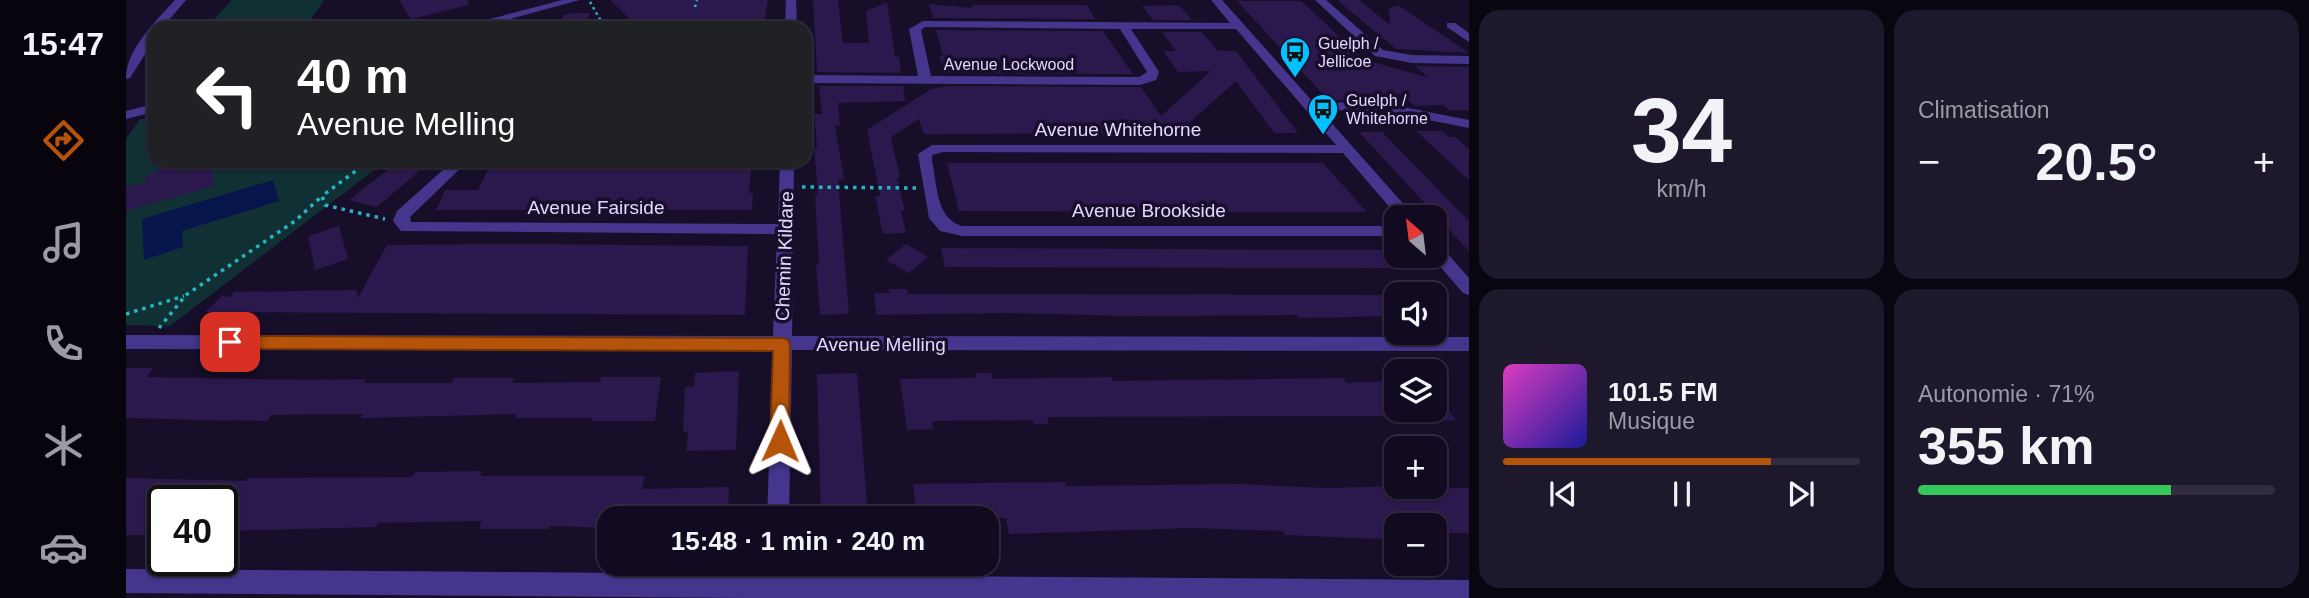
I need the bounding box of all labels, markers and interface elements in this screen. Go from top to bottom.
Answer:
text: 15:47 [22,26,104,62]
bus stop icon: Guelph / Jellicoe [1278,35,1312,79]
place label: Guelph / Jellicoe [1318,35,1379,70]
icon: left [182,49,273,140]
text: 40 m [297,49,409,103]
street label: Avenue Lockwood [944,56,1074,73]
text: 34 [1631,80,1732,181]
bus stop icon: Guelph / Whitehorne [1306,92,1340,136]
place label: Guelph / Whitehorne [1346,92,1428,127]
text: Climatisation [1918,97,2050,123]
text: Avenue Melling [297,106,515,142]
icon: directions [39,116,88,165]
street label: Avenue Whitehorne [1035,119,1201,140]
text: 20.5° [2035,133,2158,191]
text: − [1918,141,1940,183]
text: + [2253,141,2275,183]
text: km/h [1657,176,1706,202]
street label: Chemin Kildare [772,191,797,321]
street label: Avenue Fairside [528,197,664,218]
street label: Avenue Brookside [1072,200,1226,221]
north arrow [1384,205,1447,268]
map controls [1384,205,1447,576]
icon: music [39,218,88,267]
button: sound [1384,282,1447,345]
pin [200,312,260,372]
icon: phone [39,319,88,368]
icon: arrive [211,323,249,361]
street label: Avenue Melling [816,334,946,355]
button: layers [1384,359,1447,422]
text: 101.5 FM [1608,377,1718,407]
text: Autonomie · 71% [1918,381,2094,407]
position arrow [743,404,817,478]
text: Musique [1608,408,1695,434]
text: 355 km [1918,417,2094,475]
icon: climate [39,421,88,470]
button: + [1384,436,1447,499]
icon: previous [1544,475,1582,513]
icon: pause [1663,475,1701,513]
icon: next [1782,475,1820,513]
speed limit sign: 40 [147,485,238,576]
button: − [1384,513,1447,576]
icon: car [39,523,88,572]
text: 15:48 · 1 min · 240 m [671,526,925,556]

